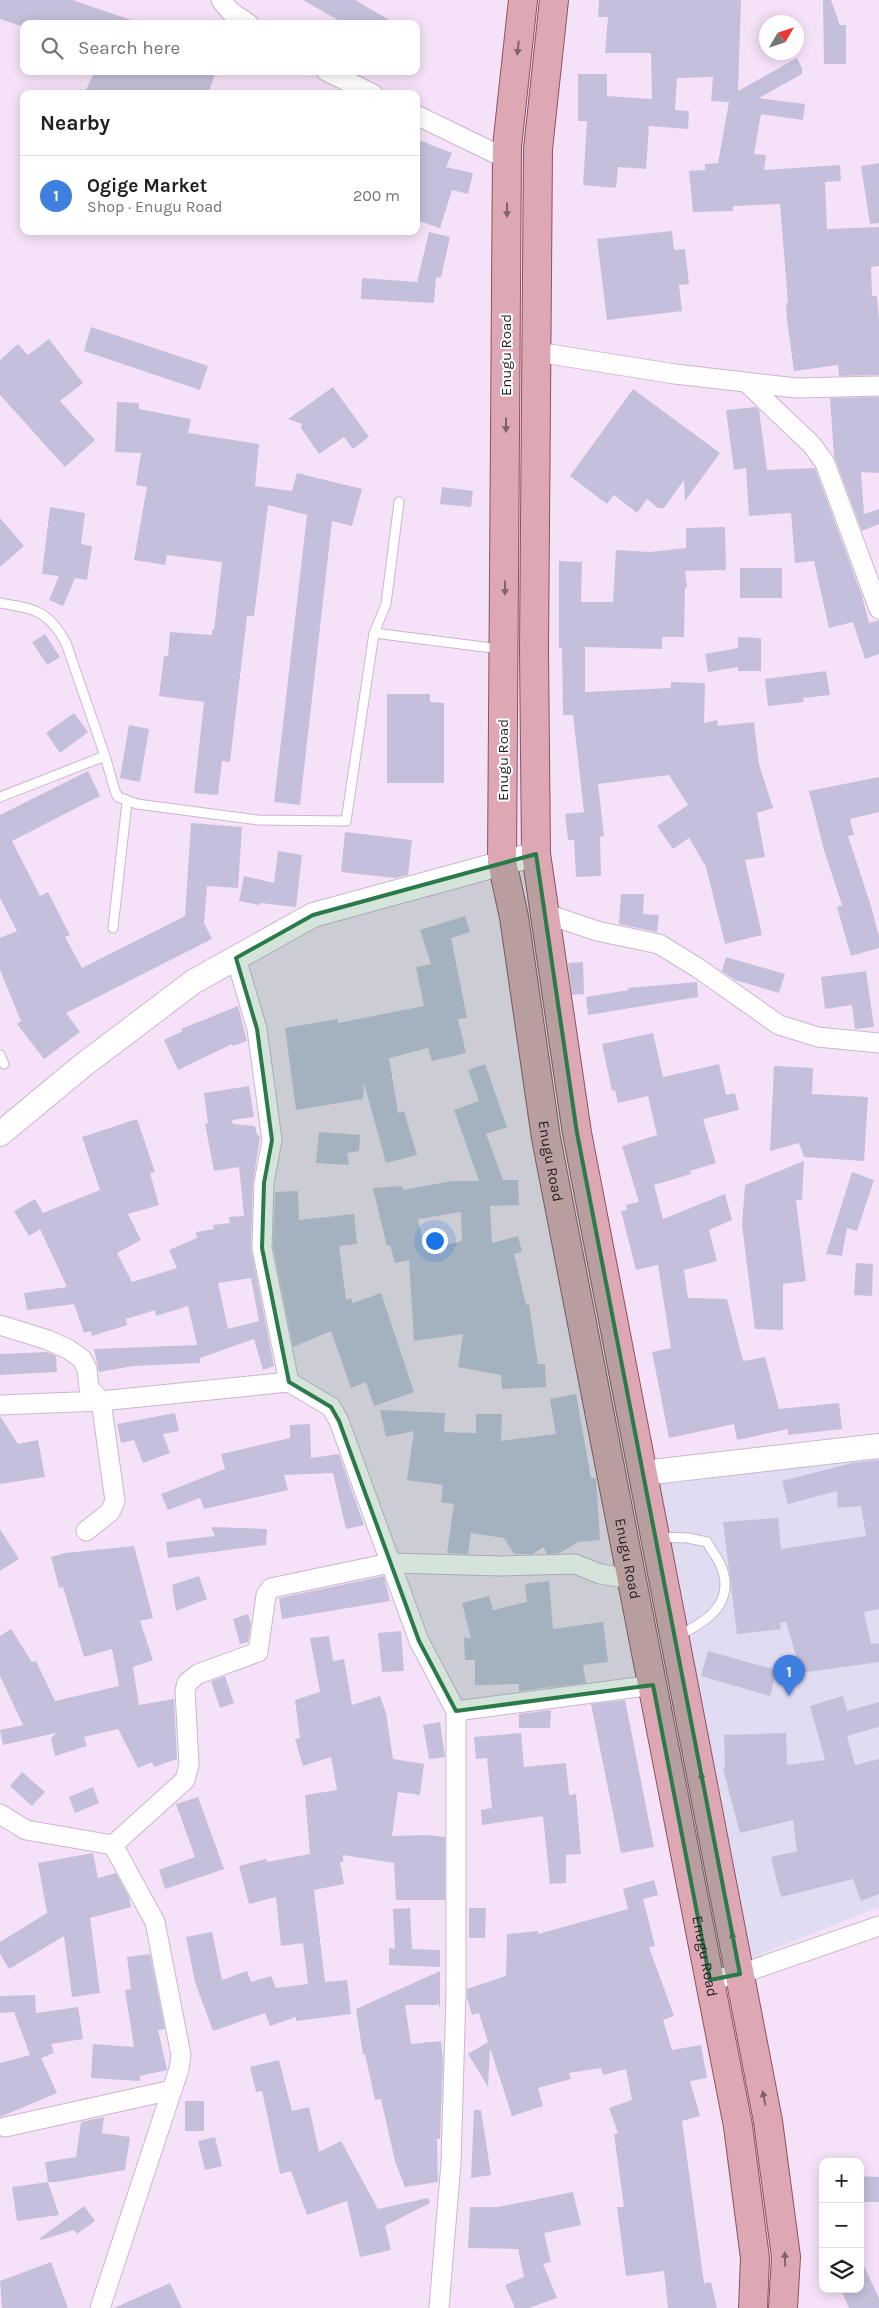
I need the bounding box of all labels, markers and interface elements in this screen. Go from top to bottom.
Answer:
north arrow [759,15,804,60]
search box [20,20,420,75]
icon: search [38,34,66,62]
text: Search here [78,37,180,59]
one-way arrow [514,41,522,57]
text: Nearby [40,111,110,135]
text: Ogige Market [87,175,207,197]
text: 1 [53,186,59,205]
text: 200 m [353,186,400,205]
text: Shop · Enugu Road [87,197,223,216]
one-way arrow [503,203,511,219]
street label: Enugu Road [497,314,515,396]
one-way arrow [502,418,510,434]
one-way arrow [501,580,509,596]
street label: Enugu Road [494,719,512,801]
street label: Enugu Road [535,1119,567,1203]
your location [422,1228,448,1254]
street label: Enugu Road [611,1517,644,1601]
pin: 1 [773,1655,805,1696]
one-way arrow [698,1772,706,1787]
street label: Enugu Road [688,1914,722,1998]
one-way arrow [729,1931,737,1947]
one-way arrow [760,2091,768,2106]
map controls [819,2158,864,2293]
button: + [819,2158,864,2203]
button: − [819,2203,864,2248]
button: layers [819,2248,864,2293]
one-way arrow [781,2251,789,2267]

